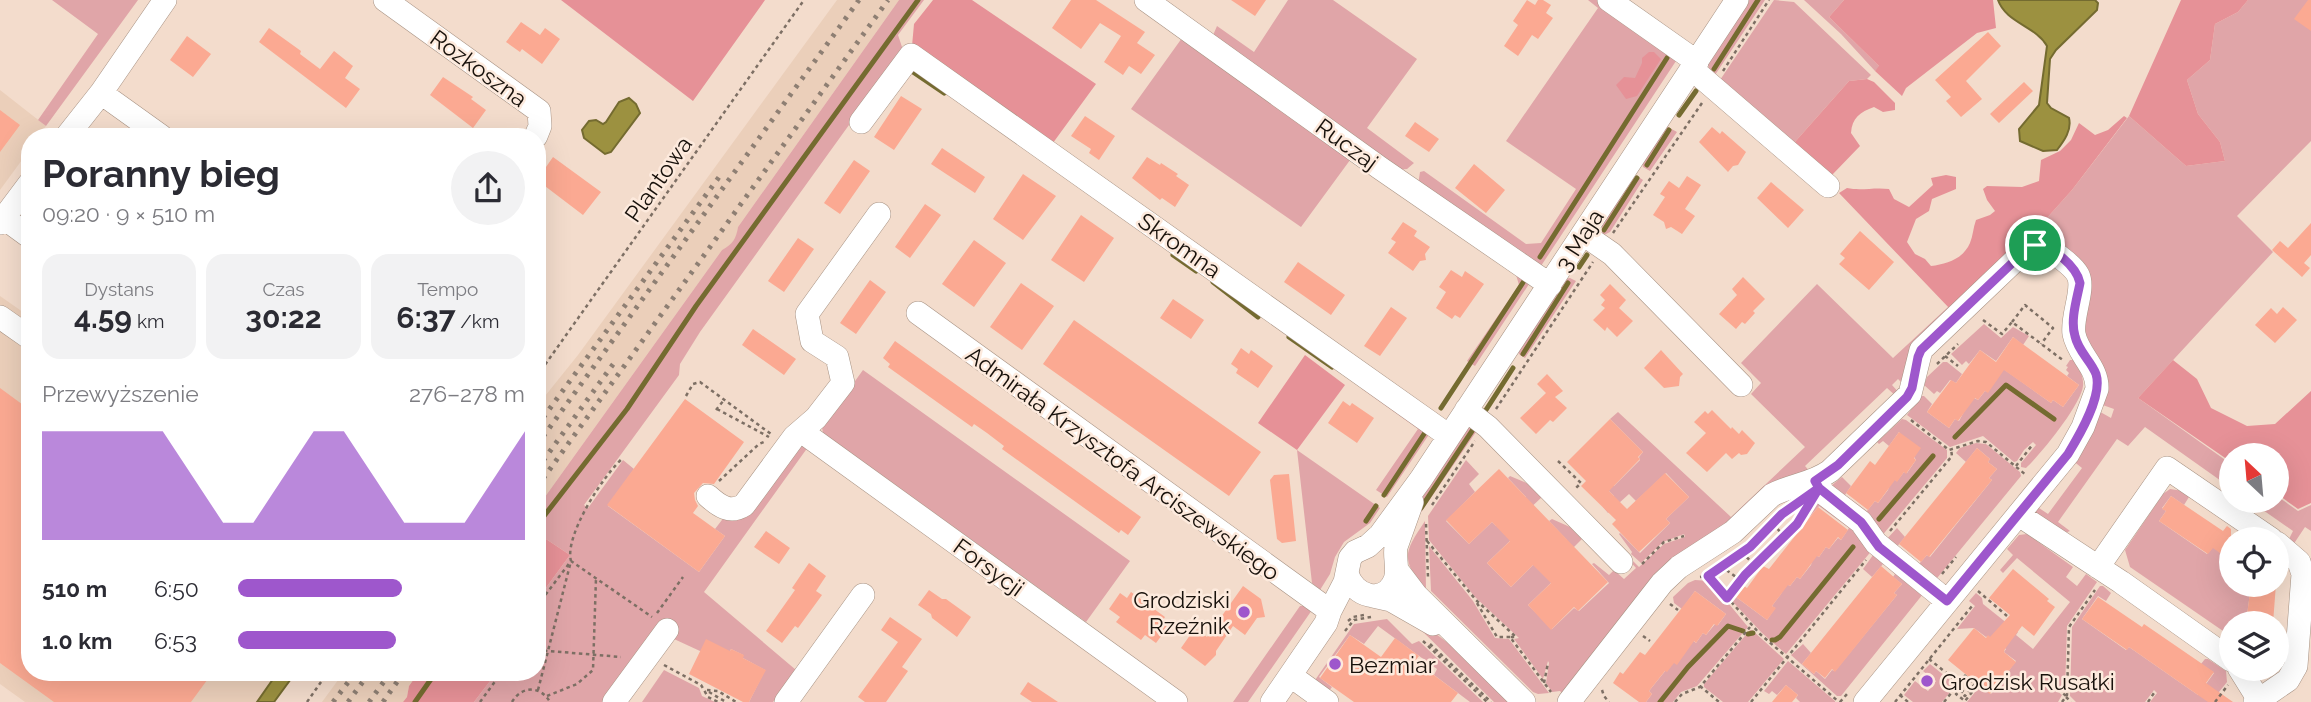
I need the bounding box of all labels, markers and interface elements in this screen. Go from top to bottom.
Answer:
street label: Rozkoszna [425,24,533,112]
street label: Ruczaj [1311,112,1383,176]
street label: Plantowa [619,131,697,227]
text: Poranny bieg [42,151,280,196]
button: share [451,151,525,225]
text: 09:20 · 9 × 510 m [42,200,215,227]
street label: 3 Maja [1549,204,1609,276]
street label: Skromna [1134,207,1226,283]
pin [2005,215,2065,275]
icon: arrive [2016,226,2054,264]
text: Dystans [84,278,154,300]
text: Czas [263,278,304,300]
text: Tempo [417,278,478,300]
text: 4.59 [74,300,132,335]
text: 30:22 [245,300,322,335]
text: 6:37 [396,300,455,335]
text: km [132,310,164,332]
text: /km [455,310,499,332]
street label: Admirała Krzysztofa Arciszewskiego [961,340,1285,586]
text: Przewyższenie [42,380,199,407]
text: 276–278 m [409,380,525,407]
north arrow [2219,443,2289,513]
map controls [2219,443,2289,681]
button: locate [2219,527,2289,597]
street label: Forsycji [949,532,1029,602]
text: 510 m [42,575,107,602]
text: 6:50 [154,575,199,602]
place label: Grodziski Rzeźnik [1133,586,1230,639]
marker: Grodziski Rzeźnik [1236,604,1252,620]
button: layers [2219,611,2289,681]
text: 1.0 km [42,627,112,654]
text: 6:53 [154,627,197,654]
place label: Bezmiar [1349,651,1436,678]
marker: Bezmiar [1327,656,1343,672]
place label: Grodzisk Rusałki [1941,668,2115,695]
marker: Grodzisk Rusałki [1919,673,1935,689]

